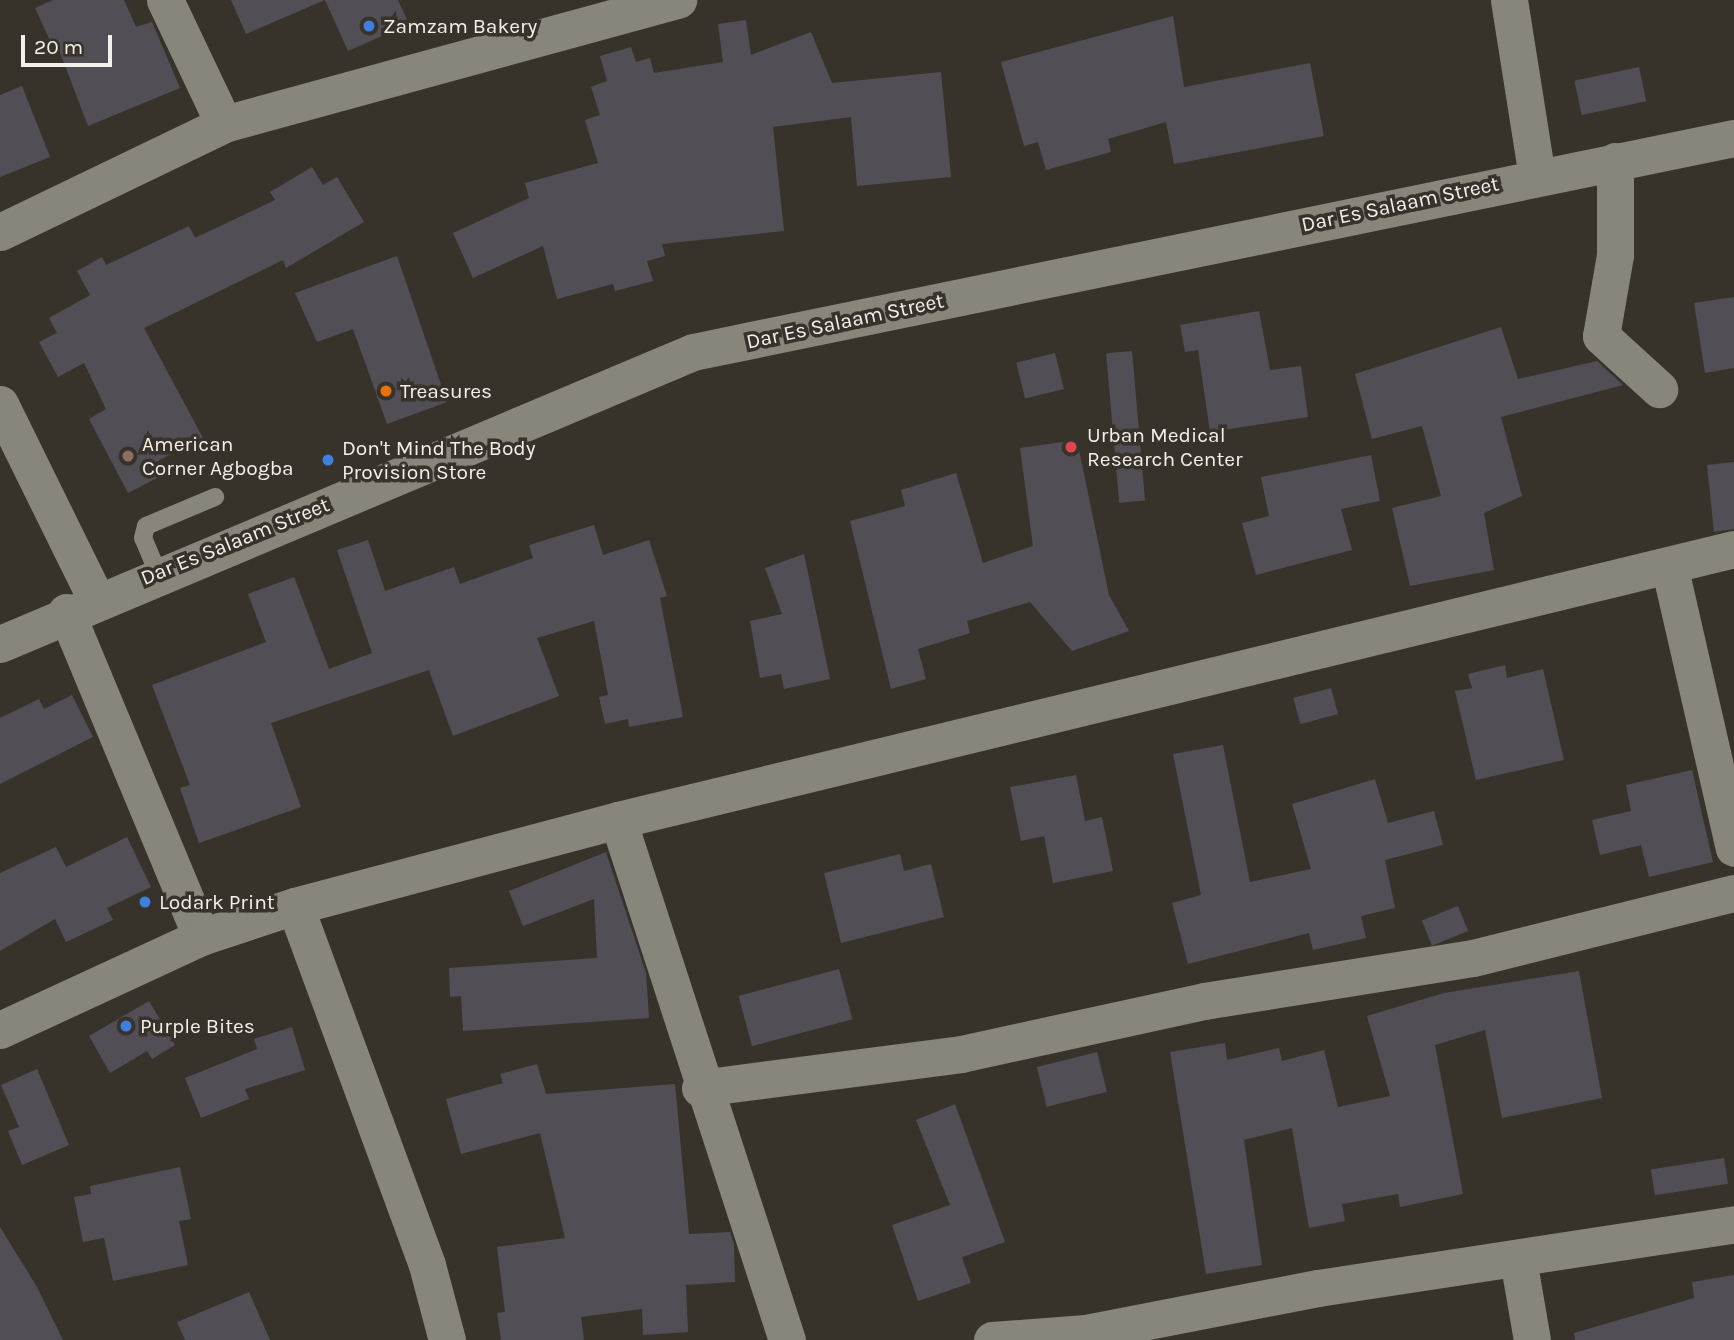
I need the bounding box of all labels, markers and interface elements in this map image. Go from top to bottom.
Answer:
place label: Zamzam Bakery [383,13,537,39]
marker: Zamzam Bakery [361,18,377,34]
scale bar [24,21,116,65]
text: 20 m [34,35,83,59]
street label: Dar Es Salaam Street [1299,171,1501,237]
street label: Dar Es Salaam Street [744,288,946,354]
place label: Treasures [400,378,492,404]
marker: Treasures [378,383,394,399]
place label: Urban Medical Research Center [1087,422,1243,472]
place label: American Corner Agbogba [142,431,294,481]
place label: Don't Mind The Body Provision Store [342,435,536,485]
marker: Urban Medical Research Center [1061,437,1081,457]
marker: American Corner Agbogba [120,448,136,464]
marker: Don't Mind The Body Provision Store [320,452,336,468]
street label: Dar Es Salaam Street [137,492,333,590]
place label: Lodark Print [159,889,275,915]
marker: Lodark Print [137,894,153,910]
place label: Purple Bites [140,1013,255,1039]
marker: Purple Bites [118,1018,134,1034]

